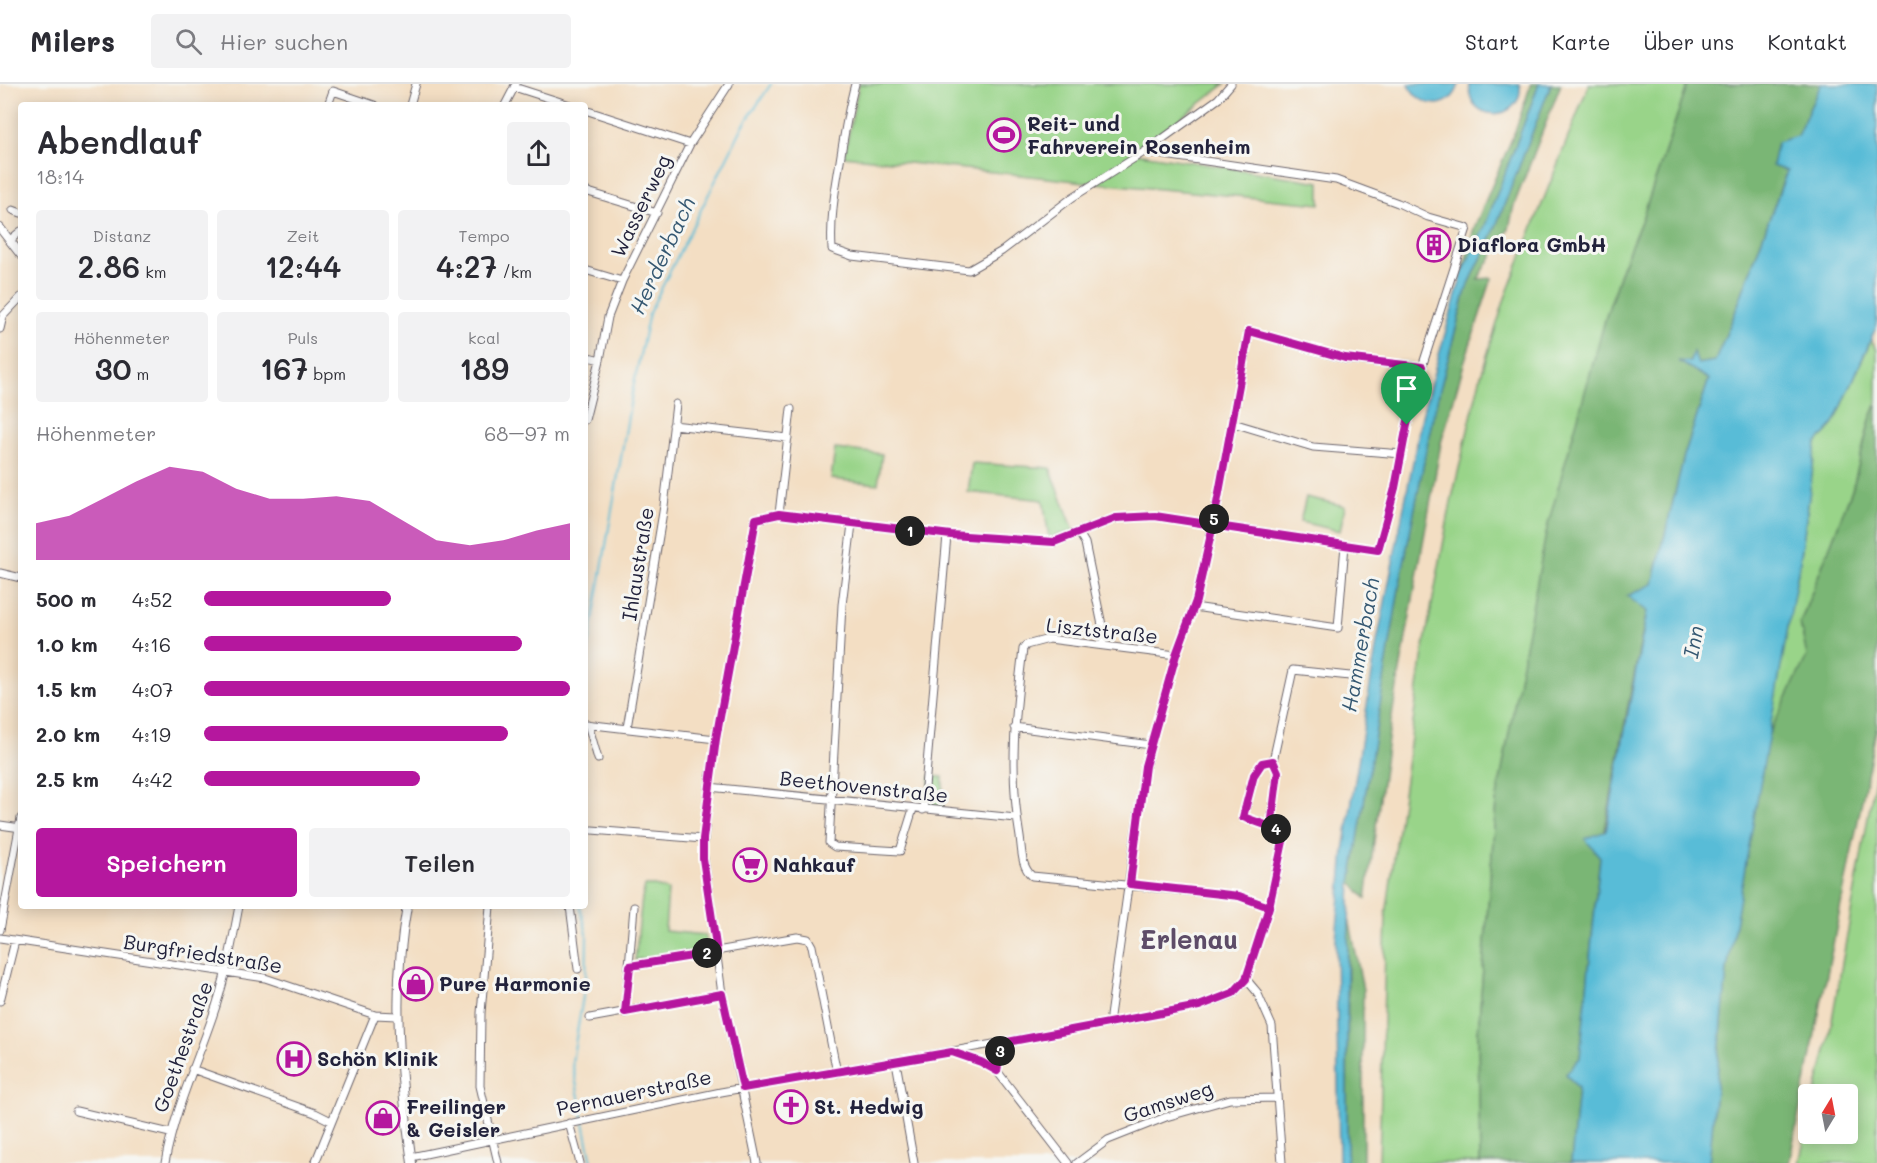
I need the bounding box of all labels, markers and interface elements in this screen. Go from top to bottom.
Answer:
search box [151,14,571,68]
text: Milers [30,23,115,59]
icon: search [172,25,205,58]
text: Hier suchen [220,27,348,56]
text: Start [1465,28,1519,55]
text: Karte [1552,28,1610,55]
text: Über uns [1643,28,1734,55]
text: Kontakt [1767,28,1847,55]
place label: Reit- und Fahrverein Rosenheim [1027,110,1250,159]
sports icon: Reit- und Fahrverein Rosenheim [986,117,1022,153]
text: Abendlauf [36,119,201,162]
button: share [507,122,570,185]
street label: Wasserweg [604,150,676,261]
text: 18:14 [36,163,84,189]
water label: Herderbach [623,192,701,318]
text: Distanz [93,225,151,246]
text: Zeit [287,225,319,246]
text: Tempo [459,225,509,246]
building icon: Diaflora GmbH [1416,227,1452,263]
place label: Diaflora GmbH [1457,231,1606,257]
text: 2.86 [78,246,140,286]
text: 12:44 [265,246,341,286]
text: 4:27 [436,246,497,286]
text: km [140,261,166,282]
text: /km [497,261,532,282]
text: Höhenmeter [74,327,170,348]
text: Puls [288,327,318,348]
text: kcal [468,327,500,348]
text: 30 [95,348,132,388]
text: 167 [260,348,308,388]
text: 189 [459,348,509,388]
text: m [132,363,149,384]
text: bpm [308,363,346,384]
pin [1381,363,1432,425]
icon: arrive [1390,372,1423,405]
text: Höhenmeter [36,420,156,446]
text: 68–97 m [484,420,570,446]
pin: 5 [1199,504,1229,534]
street label: Ihlaustraße [615,505,659,622]
text: 5 [1209,508,1219,529]
pin: 1 [895,516,925,546]
text: 1 [906,520,914,541]
water label: Hammerbach [1334,575,1385,714]
text: 500 m [36,586,96,612]
text: 4:52 [132,586,173,612]
street label: Lisztstraße [1045,611,1159,649]
water label: Inn [1676,623,1709,660]
text: 1.0 km [36,631,98,657]
text: 4:16 [132,631,171,657]
text: 1.5 km [36,676,97,702]
text: 4:07 [132,676,173,702]
text: 2.0 km [36,721,100,747]
text: 4:19 [132,721,171,747]
street label: Beethovenstraße [779,764,950,808]
text: 2.5 km [36,766,99,792]
text: 4:42 [132,766,173,792]
pin: 4 [1261,814,1291,844]
text: 4 [1271,818,1281,839]
button: Speichern [36,828,297,897]
button: Teilen [309,828,570,897]
supermarket icon: Nahkauf [732,847,768,883]
place label: Nahkauf [773,851,856,877]
district label: Erlenau [1140,922,1238,956]
street label: Burgfriedstraße [122,928,284,978]
pin: 2 [692,938,722,968]
text: 2 [703,942,711,963]
shop icon: Pure Harmonie [398,966,434,1002]
place label: Pure Harmonie [439,970,591,996]
street label: Goethestraße [146,978,218,1116]
pin: 3 [985,1036,1015,1066]
text: 3 [995,1040,1005,1061]
hospital icon: Schön Klinik [276,1041,312,1077]
place label: Schön Klinik [317,1045,438,1071]
street label: Pernauerstraße [554,1063,714,1121]
street label: Gamsweg [1120,1074,1216,1128]
north arrow [1798,1084,1858,1144]
map controls [1798,1084,1858,1144]
church icon: St. Hedwig [773,1089,809,1125]
place label: Freilinger & Geisler [406,1093,506,1142]
place label: St. Hedwig [814,1093,924,1119]
shop icon: Freilinger & Geisler [365,1100,401,1136]

